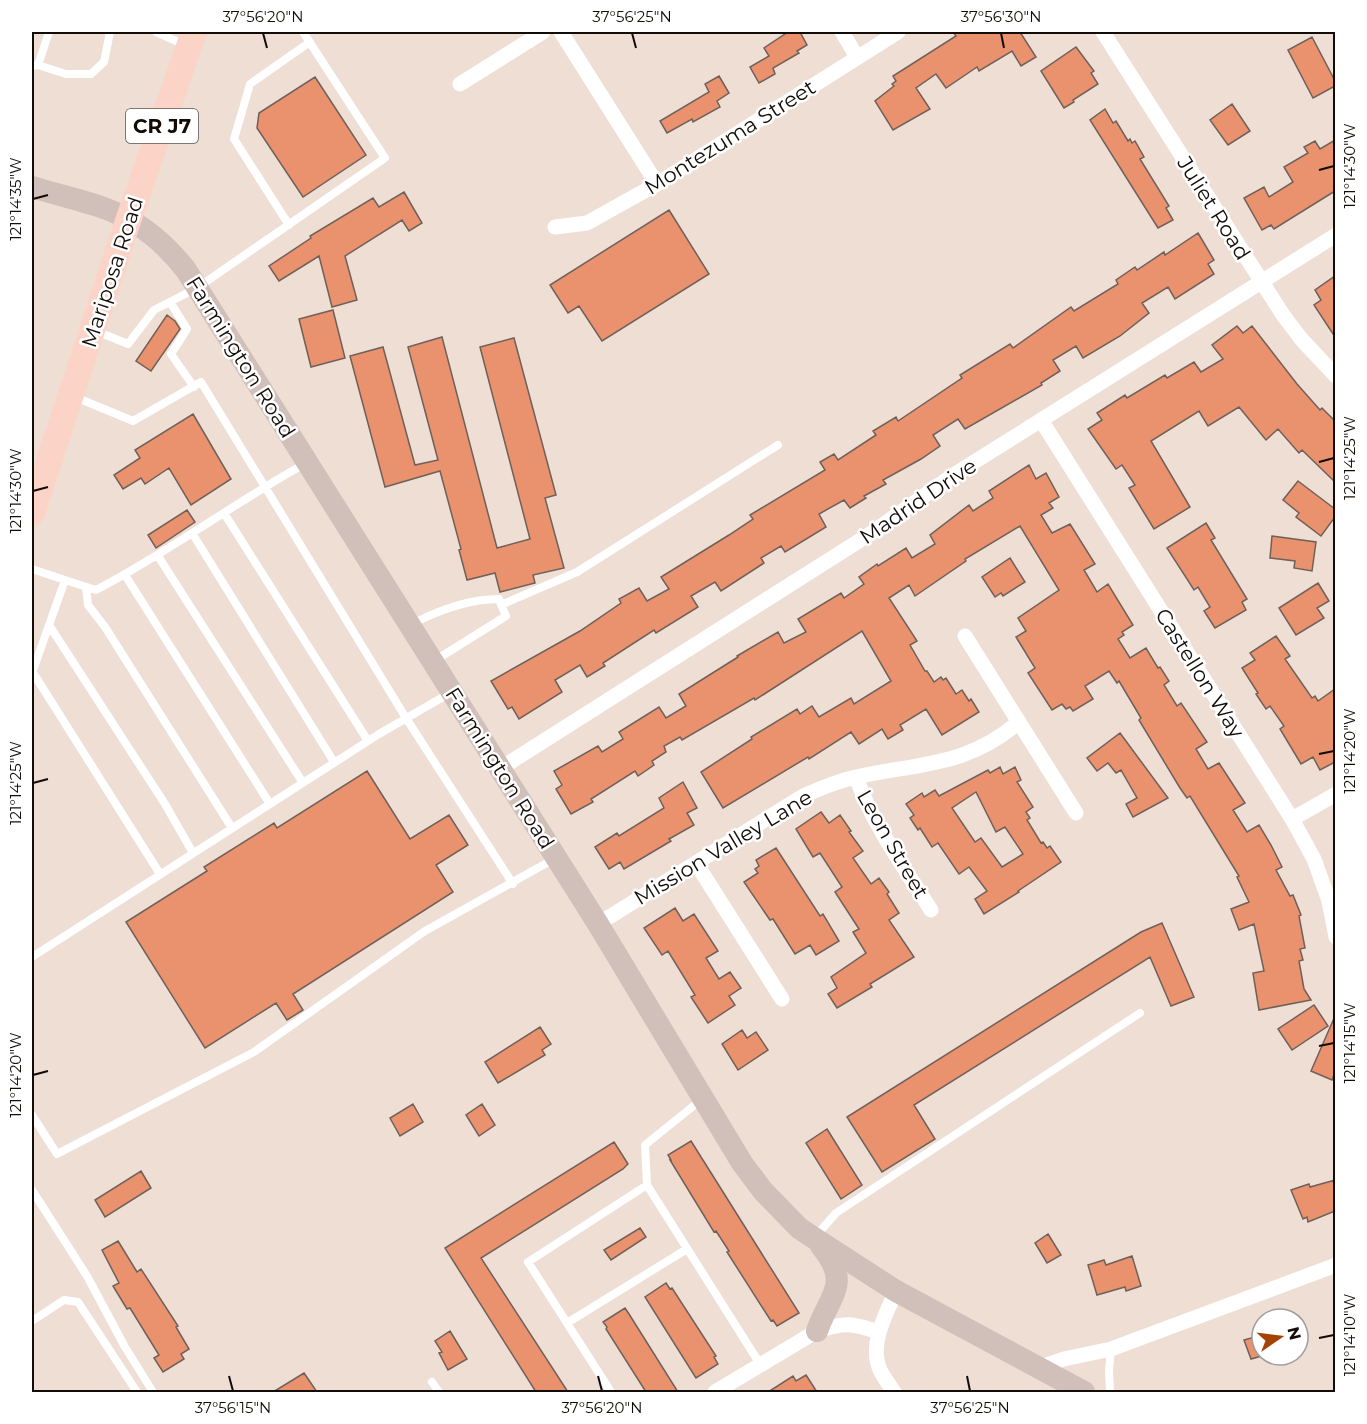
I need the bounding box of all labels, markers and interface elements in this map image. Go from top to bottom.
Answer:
text: 37°56'20"N [223,7,303,26]
text: 37°56'25"N [592,7,672,26]
text: 37°56'30"N [961,7,1041,26]
street label: Montezuma Street [640,74,820,200]
road number: CR J7 [126,109,198,143]
text: 121°14'30"W [1340,123,1359,209]
street label: Juliet Road [1172,151,1256,264]
text: 121°14'35"W [6,157,25,241]
street label: Mariposa Road [76,194,148,350]
street label: Farmington Road [181,272,301,442]
text: 121°14'25"W [1340,416,1359,500]
text: 121°14'30"W [6,448,25,534]
street label: Madrid Drive [855,453,981,549]
street label: Castellon Way [1150,604,1250,743]
street label: Farmington Road [440,683,560,853]
text: 121°14'20"W [1340,708,1359,794]
text: 121°14'25"W [6,741,25,825]
street label: Mission Valley Lane [630,784,816,910]
street label: Leon Street [852,785,934,903]
text: 121°14'15"W [1340,1002,1359,1084]
text: 121°14'20"W [6,1032,25,1118]
text: 121°14'10"W [1340,1293,1359,1376]
north arrow [1250,1307,1310,1367]
text: N [1283,1325,1305,1342]
text: 37°56'15"N [195,1398,271,1417]
text: 37°56'20"N [562,1398,642,1417]
text: 37°56'25"N [930,1398,1010,1417]

